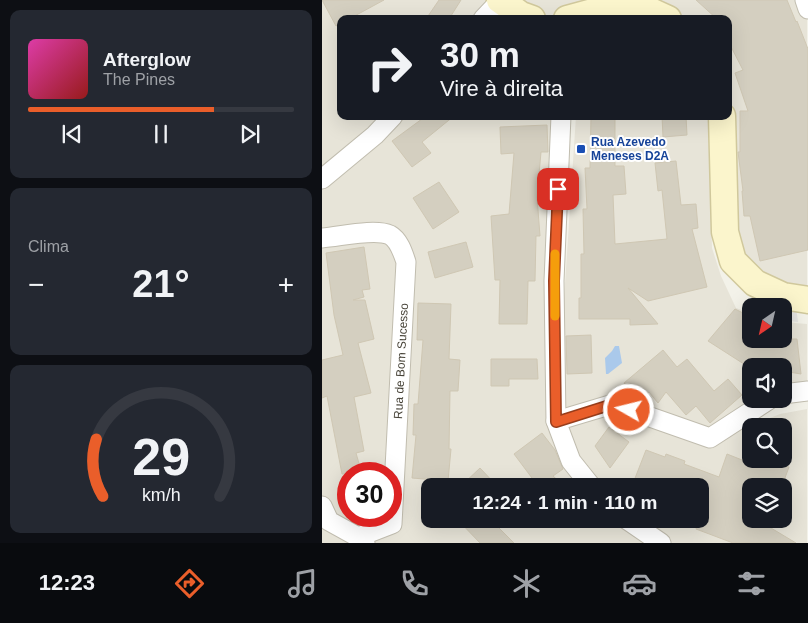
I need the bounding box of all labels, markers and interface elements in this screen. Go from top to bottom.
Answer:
icon: right [357,35,422,100]
text: 30 m [440,35,520,74]
text: Afterglow [103,49,191,70]
text: The Pines [103,71,175,88]
text: Vire à direita [440,76,563,101]
icon: previous [58,120,86,148]
icon: pause [147,120,175,148]
icon: next [236,120,264,148]
place label: Rua Azevedo Meneses D2A [591,135,669,163]
marker: Rua Azevedo Meneses D2A [575,143,587,155]
pin [537,168,579,210]
icon: arrive [544,175,572,203]
text: Clima [28,238,69,255]
text: 21° [132,263,190,305]
text: − [28,269,44,300]
text: + [278,269,294,300]
north arrow [742,298,792,348]
map controls [742,298,792,528]
street label: Rua de Bom Sucesso [391,302,411,419]
button: sound [742,358,792,408]
position arrow [602,383,654,435]
button: search [742,418,792,468]
text: 29 [132,428,190,486]
speed limit sign: 30 [337,462,402,527]
button: layers [742,478,792,528]
text: km/h [142,485,180,505]
text: 12:24 · 1 min · 110 m [473,492,657,513]
icon: directions [172,566,207,601]
icon: music [285,566,320,601]
icon: phone [397,566,432,601]
icon: climate [509,566,544,601]
icon: car [622,566,657,601]
icon: filters [734,566,769,601]
text: 12:23 [39,570,95,595]

